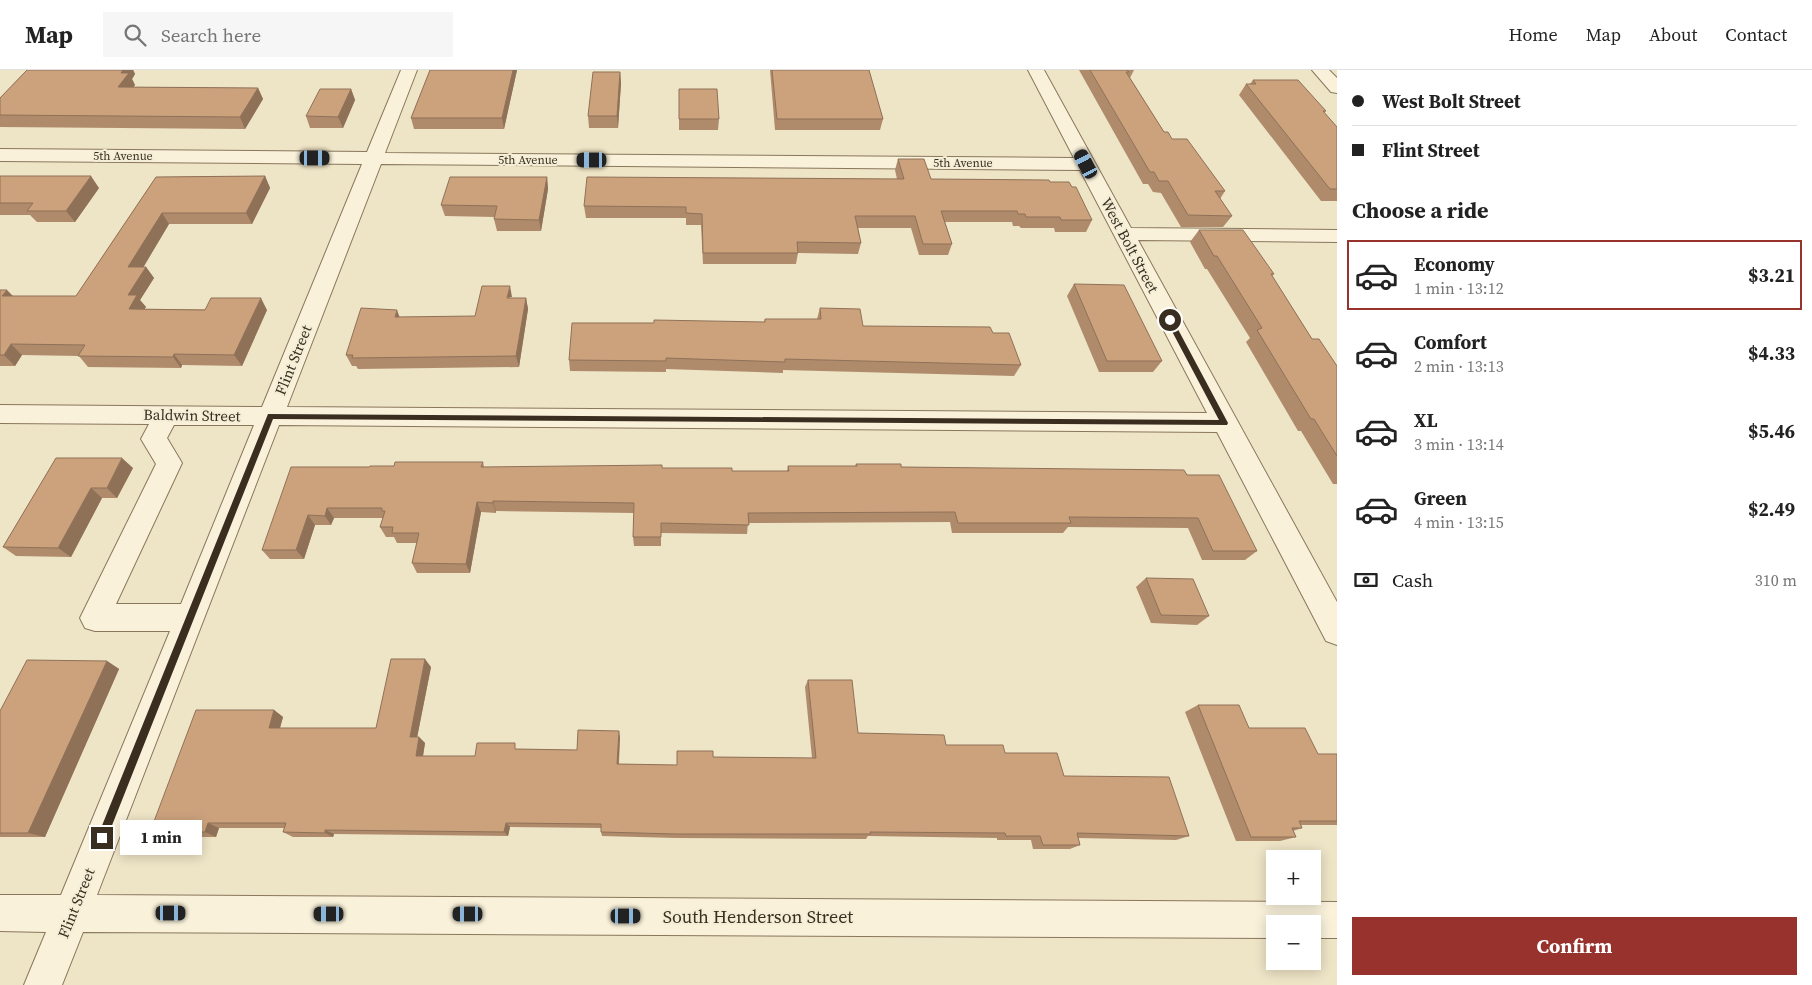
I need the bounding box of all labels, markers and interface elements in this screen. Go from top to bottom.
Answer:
search box [103,12,453,57]
text: Map [25,18,73,51]
icon: search [121,21,149,49]
text: Search here [161,22,261,48]
text: Home [1509,22,1558,47]
text: Map [1586,22,1621,47]
text: About [1649,22,1697,47]
text: Contact [1725,22,1787,47]
text: West Bolt Street [1382,88,1521,114]
text: Flint Street [1382,137,1480,163]
car [1072,147,1099,181]
street label: 5th Avenue [93,148,153,164]
car [300,151,330,166]
street label: 5th Avenue [498,152,558,168]
car [577,153,607,168]
street label: 5th Avenue [933,155,993,171]
street label: West Bolt Street [1096,194,1164,296]
text: Choose a ride [1352,195,1489,225]
text: Economy [1414,251,1495,277]
icon: car [1354,253,1399,298]
text: $3.21 [1748,262,1795,288]
text: 1 min · 13:12 [1414,277,1504,299]
route start [1159,309,1181,331]
street label: Flint Street [269,322,317,398]
text: Comfort [1414,329,1487,355]
icon: car [1354,331,1399,376]
text: $4.33 [1748,340,1795,366]
text: 2 min · 13:13 [1414,355,1504,377]
street label: Baldwin Street [143,404,241,426]
text: XL [1414,407,1437,433]
icon: car [1354,409,1399,454]
text: $5.46 [1748,418,1795,444]
text: 3 min · 13:14 [1414,433,1504,455]
text: Green [1414,485,1467,511]
icon: car [1354,487,1399,532]
text: $2.49 [1748,496,1795,522]
text: 4 min · 13:15 [1414,511,1504,533]
icon: cash [1352,566,1380,594]
text: Cash [1392,567,1433,593]
text: 310 m [1755,569,1797,591]
callout: 1 min [120,820,202,856]
text: 1 min [140,826,182,848]
route end [91,827,113,849]
map controls [1266,850,1321,970]
button: + [1266,850,1321,905]
street label: Flint Street [52,865,100,941]
street label: South Henderson Street [663,904,853,929]
car [156,906,186,921]
car [314,907,344,922]
car [453,907,483,922]
car [611,909,641,924]
button: − [1266,915,1321,970]
button: Confirm [1352,917,1797,975]

